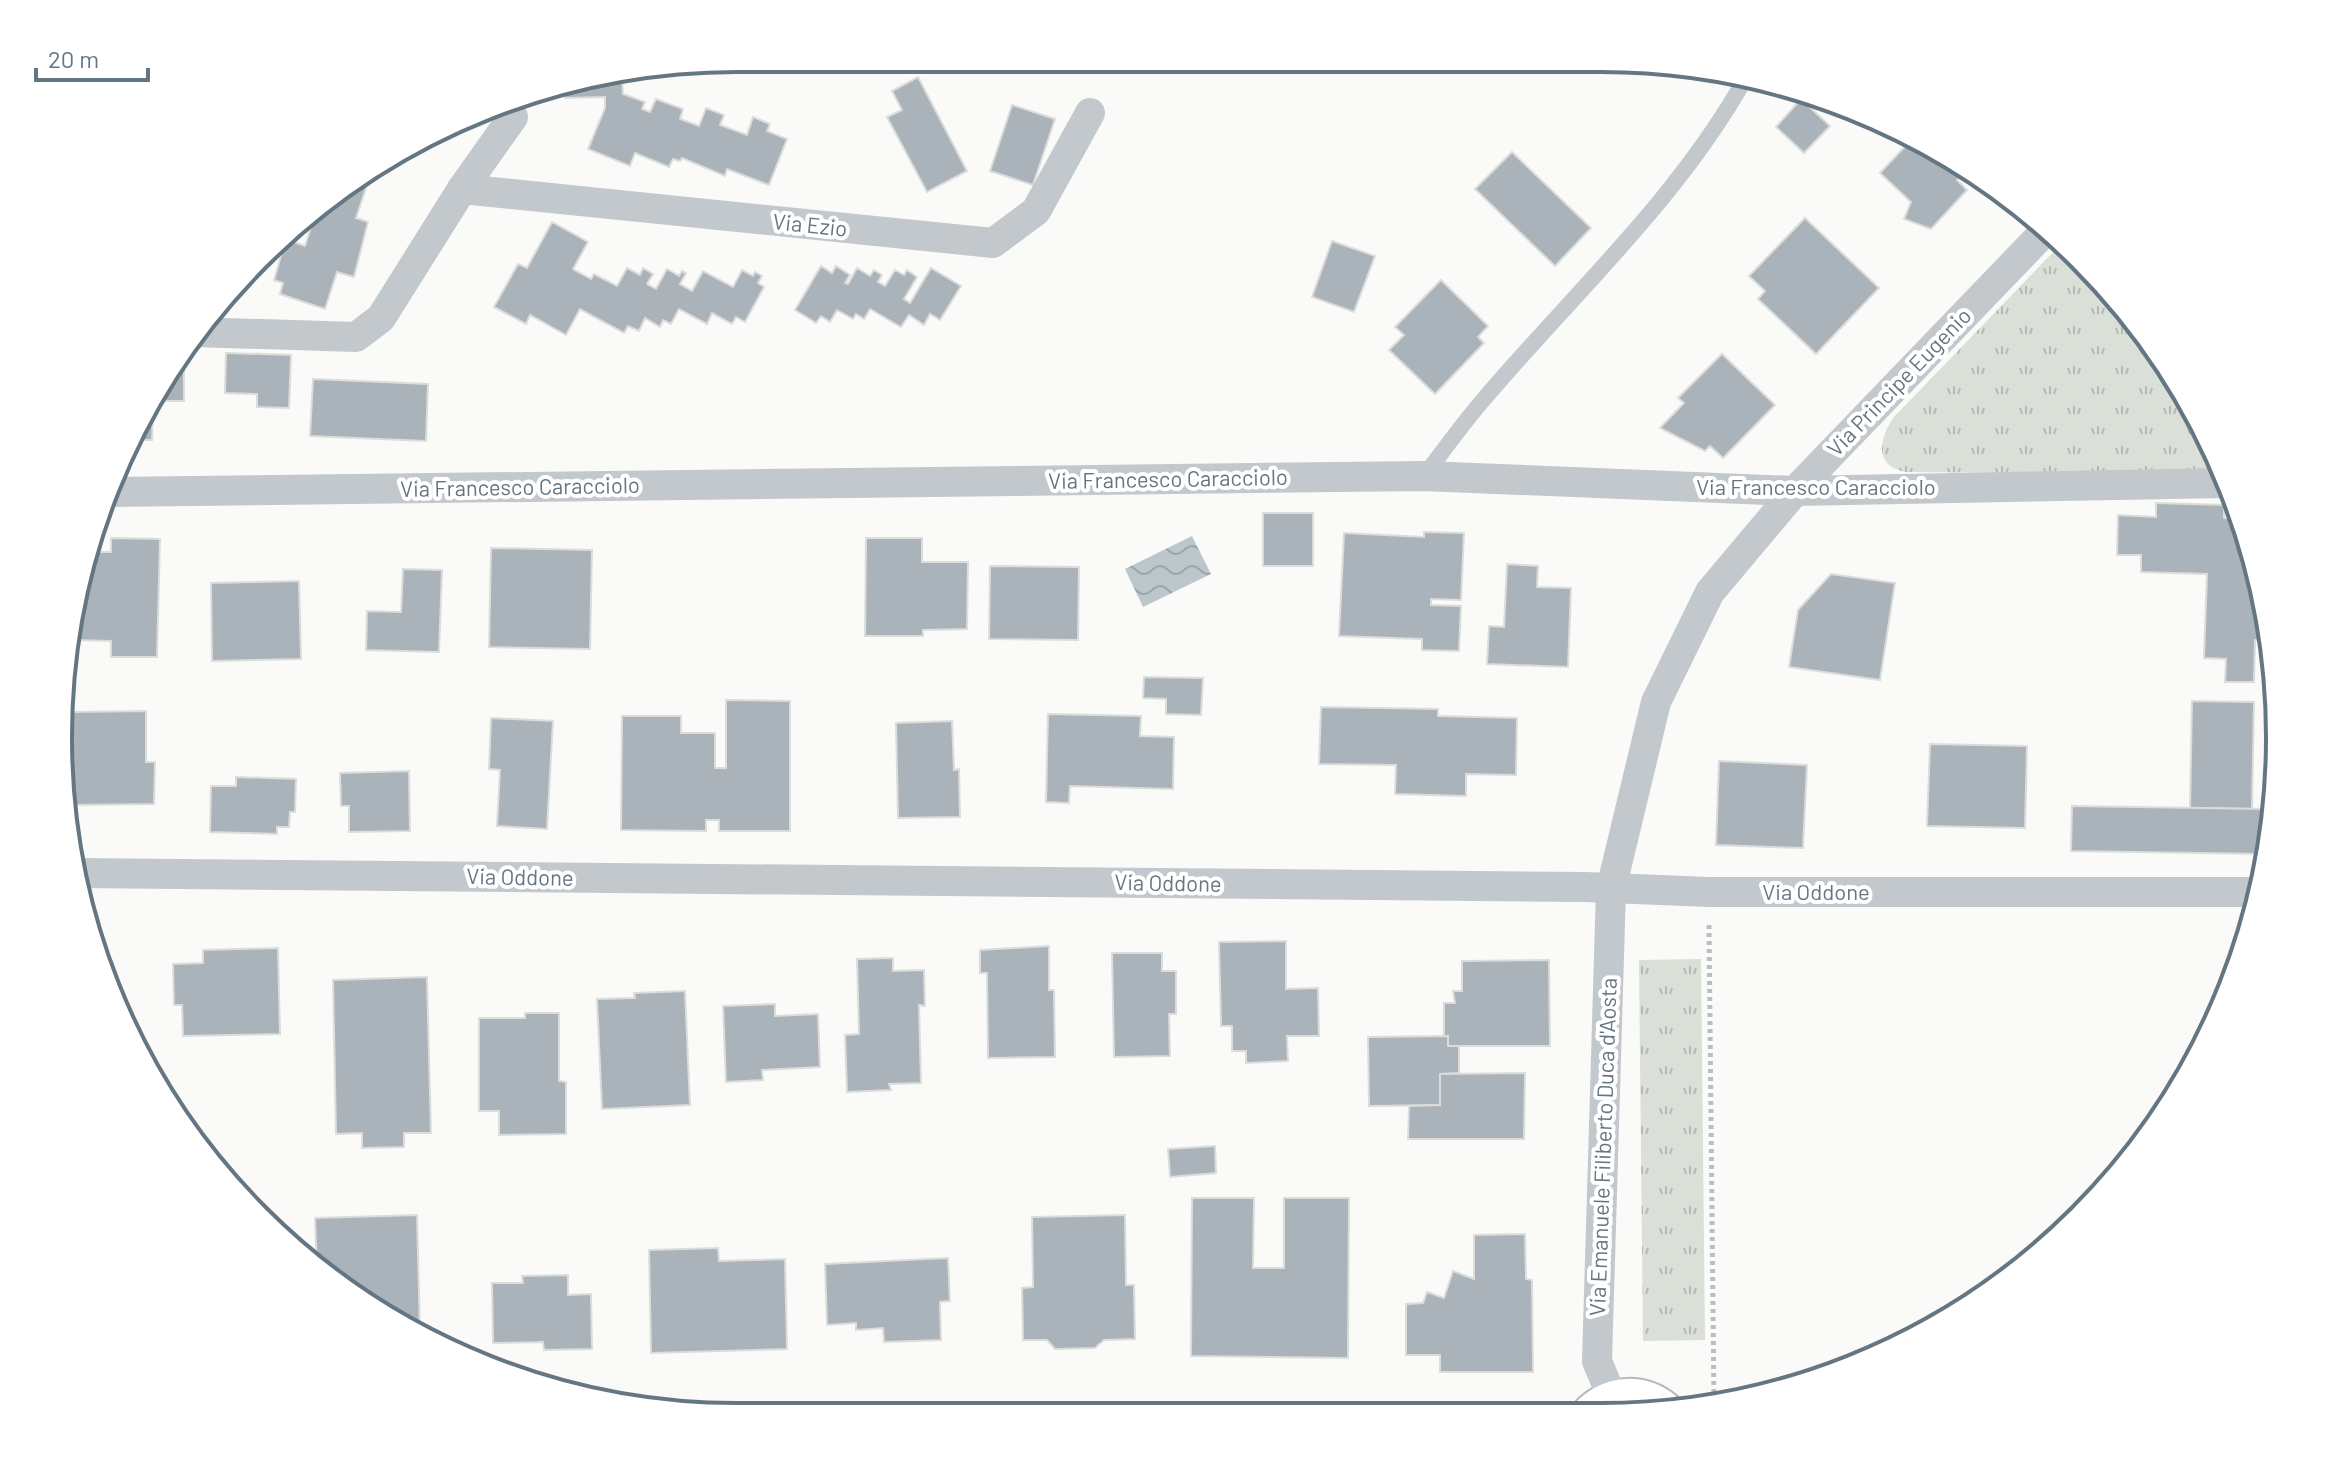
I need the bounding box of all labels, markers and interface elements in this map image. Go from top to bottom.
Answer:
scale bar [36,32,148,82]
text: 20 m [48,44,99,73]
street label: Via Ezio [771,207,849,241]
street label: Via Principe Eugenio [1821,302,1976,461]
street label: Via Francesco Caracciolo [1048,463,1288,493]
street label: Via Francesco Caracciolo [400,471,640,501]
street label: Via Francesco Caracciolo [1696,473,1936,499]
street label: Via Oddone [466,862,574,890]
street label: Via Oddone [1114,868,1222,896]
street label: Via Oddone [1762,878,1870,904]
street label: Via Emanuele Filiberto Duca d'Aosta [1583,977,1621,1317]

